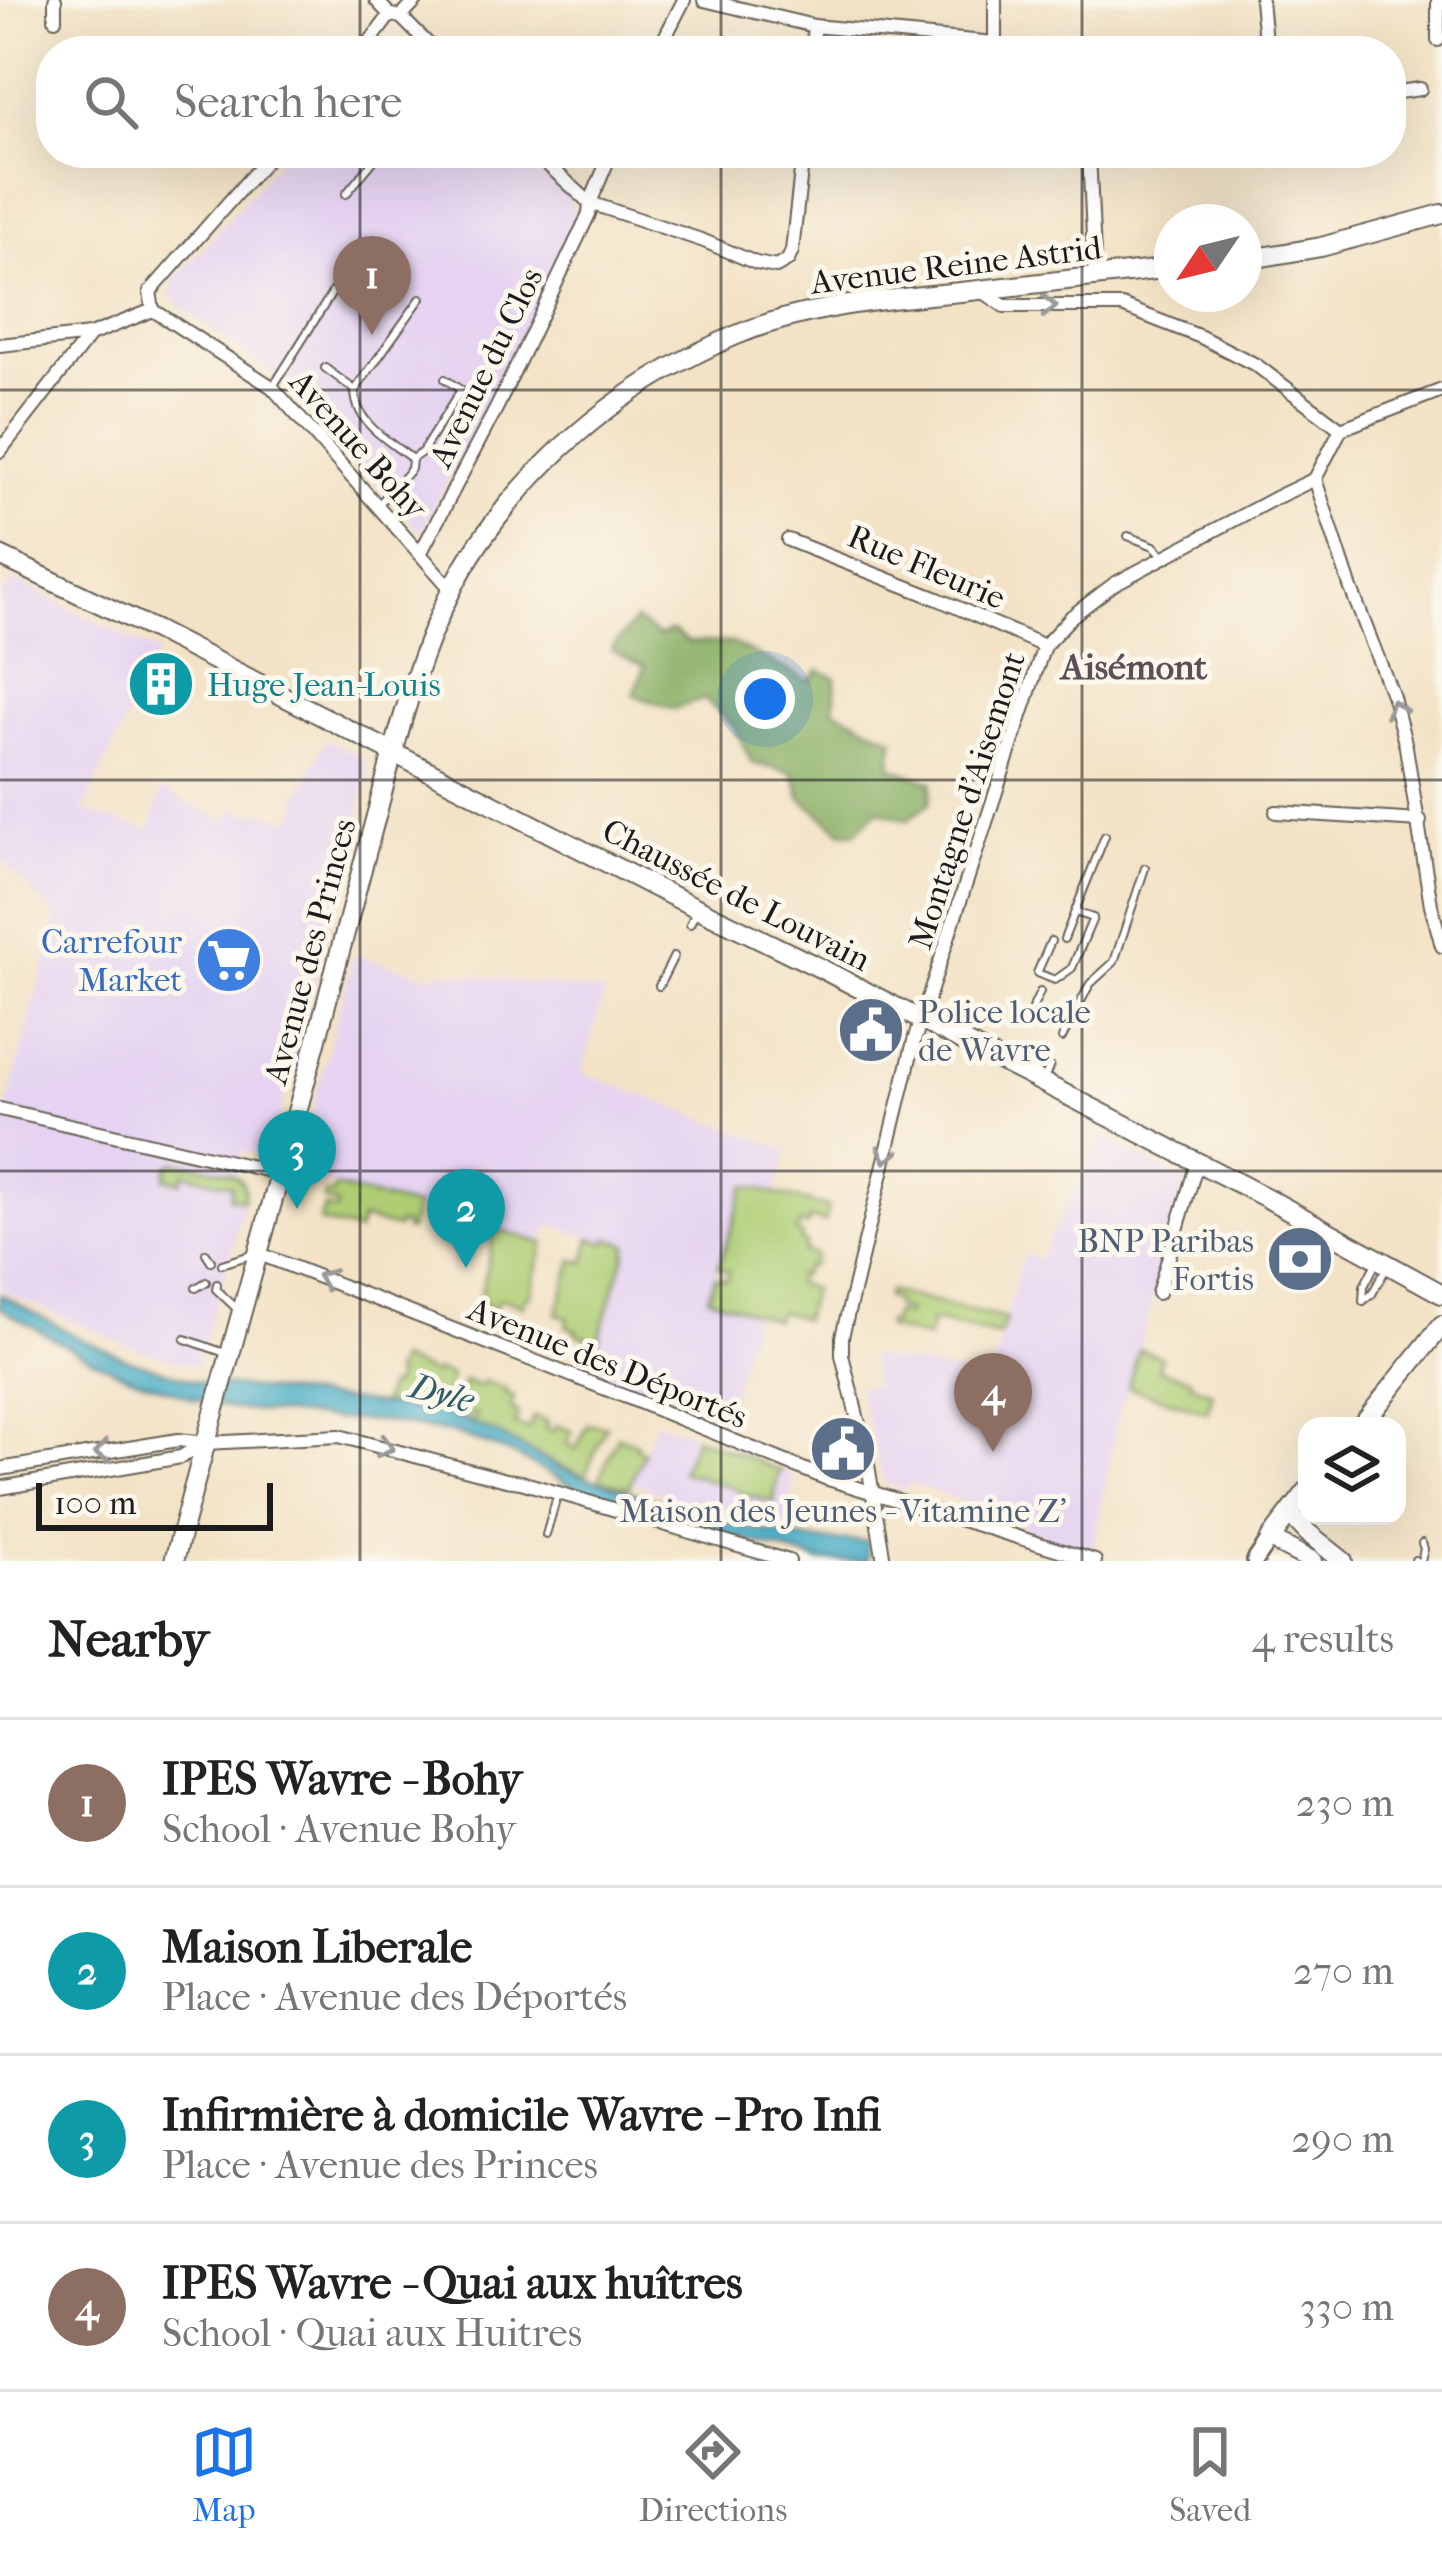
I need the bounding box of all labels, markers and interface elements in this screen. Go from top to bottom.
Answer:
search box [36,36,1406,168]
icon: search [78,69,144,135]
text: Search here [174,76,402,129]
north arrow [1154,204,1262,312]
street label: Avenue Reine Astrid [807,228,1105,303]
pin: 1 [333,236,411,335]
street label: Avenue du Clos [420,261,551,476]
one-way arrow [1041,293,1059,319]
street label: Avenue Bohy [280,361,436,528]
street label: Rue Fleurie [842,517,1011,618]
district label: Aisémont [1059,646,1208,688]
street label: Montagne d'Aisemont [901,647,1034,954]
building icon: Huge Jean-Louis [126,649,196,719]
place label: Huge Jean-Louis [207,666,441,705]
your location [735,669,795,729]
one-way arrow [1384,698,1409,719]
street label: Chaussée de Louvain [596,811,877,980]
street label: Avenue des Princes [256,815,365,1090]
place label: Carrefour Market [41,923,182,1000]
supermarket icon: Carrefour Market [194,925,264,995]
place label: Police locale de Wavre [918,993,1091,1070]
public building icon: Police locale de Wavre [836,995,906,1065]
pin: 3 [258,1110,336,1209]
one-way arrow [876,1144,901,1165]
pin: 2 [427,1169,505,1268]
place label: BNP Paribas Fortis [1078,1222,1254,1299]
bank icon: BNP Paribas Fortis [1265,1224,1335,1294]
one-way arrow [316,1268,337,1292]
street label: Avenue des Déportés [460,1289,753,1437]
pin: 4 [954,1353,1032,1452]
water label: Dyle [403,1364,480,1422]
public building icon: Maison des Jeunes - Vitamine Z' [808,1414,878,1484]
map controls [1298,1417,1406,1525]
button: layers [1298,1417,1406,1525]
one-way arrow [375,1433,396,1458]
one-way arrow [93,1438,113,1463]
scale bar [36,1477,273,1530]
text: 100 m [54,1484,137,1523]
place label: Maison des Jeunes - Vitamine Z' [619,1492,1067,1531]
text: Nearby [48,1609,209,1669]
text: 4 results [1252,1616,1394,1662]
text: IPES Wavre - Bohy [162,1753,522,1806]
text: 1 [80,1780,94,1826]
text: 230 m [1296,1780,1394,1826]
text: School · Avenue Bohy [162,1806,516,1852]
text: Maison Liberale [162,1921,472,1974]
text: 2 [77,1948,97,1994]
text: 270 m [1293,1948,1394,1994]
text: Place · Avenue des Déportés [162,1974,627,2020]
text: Infirmière à domicile Wavre - Pro Infi [162,2089,881,2142]
text: 3 [79,2116,95,2162]
text: 290 m [1291,2116,1394,2162]
text: Place · Avenue des Princes [162,2142,598,2188]
text: IPES Wavre - Quai aux huîtres [162,2257,743,2310]
text: 4 [75,2284,99,2330]
text: 330 m [1300,2284,1394,2330]
text: School · Quai aux Huitres [162,2310,582,2356]
tab: Map [191,2419,257,2530]
tab: Directions [639,2419,787,2530]
tab: Saved [1169,2419,1251,2530]

